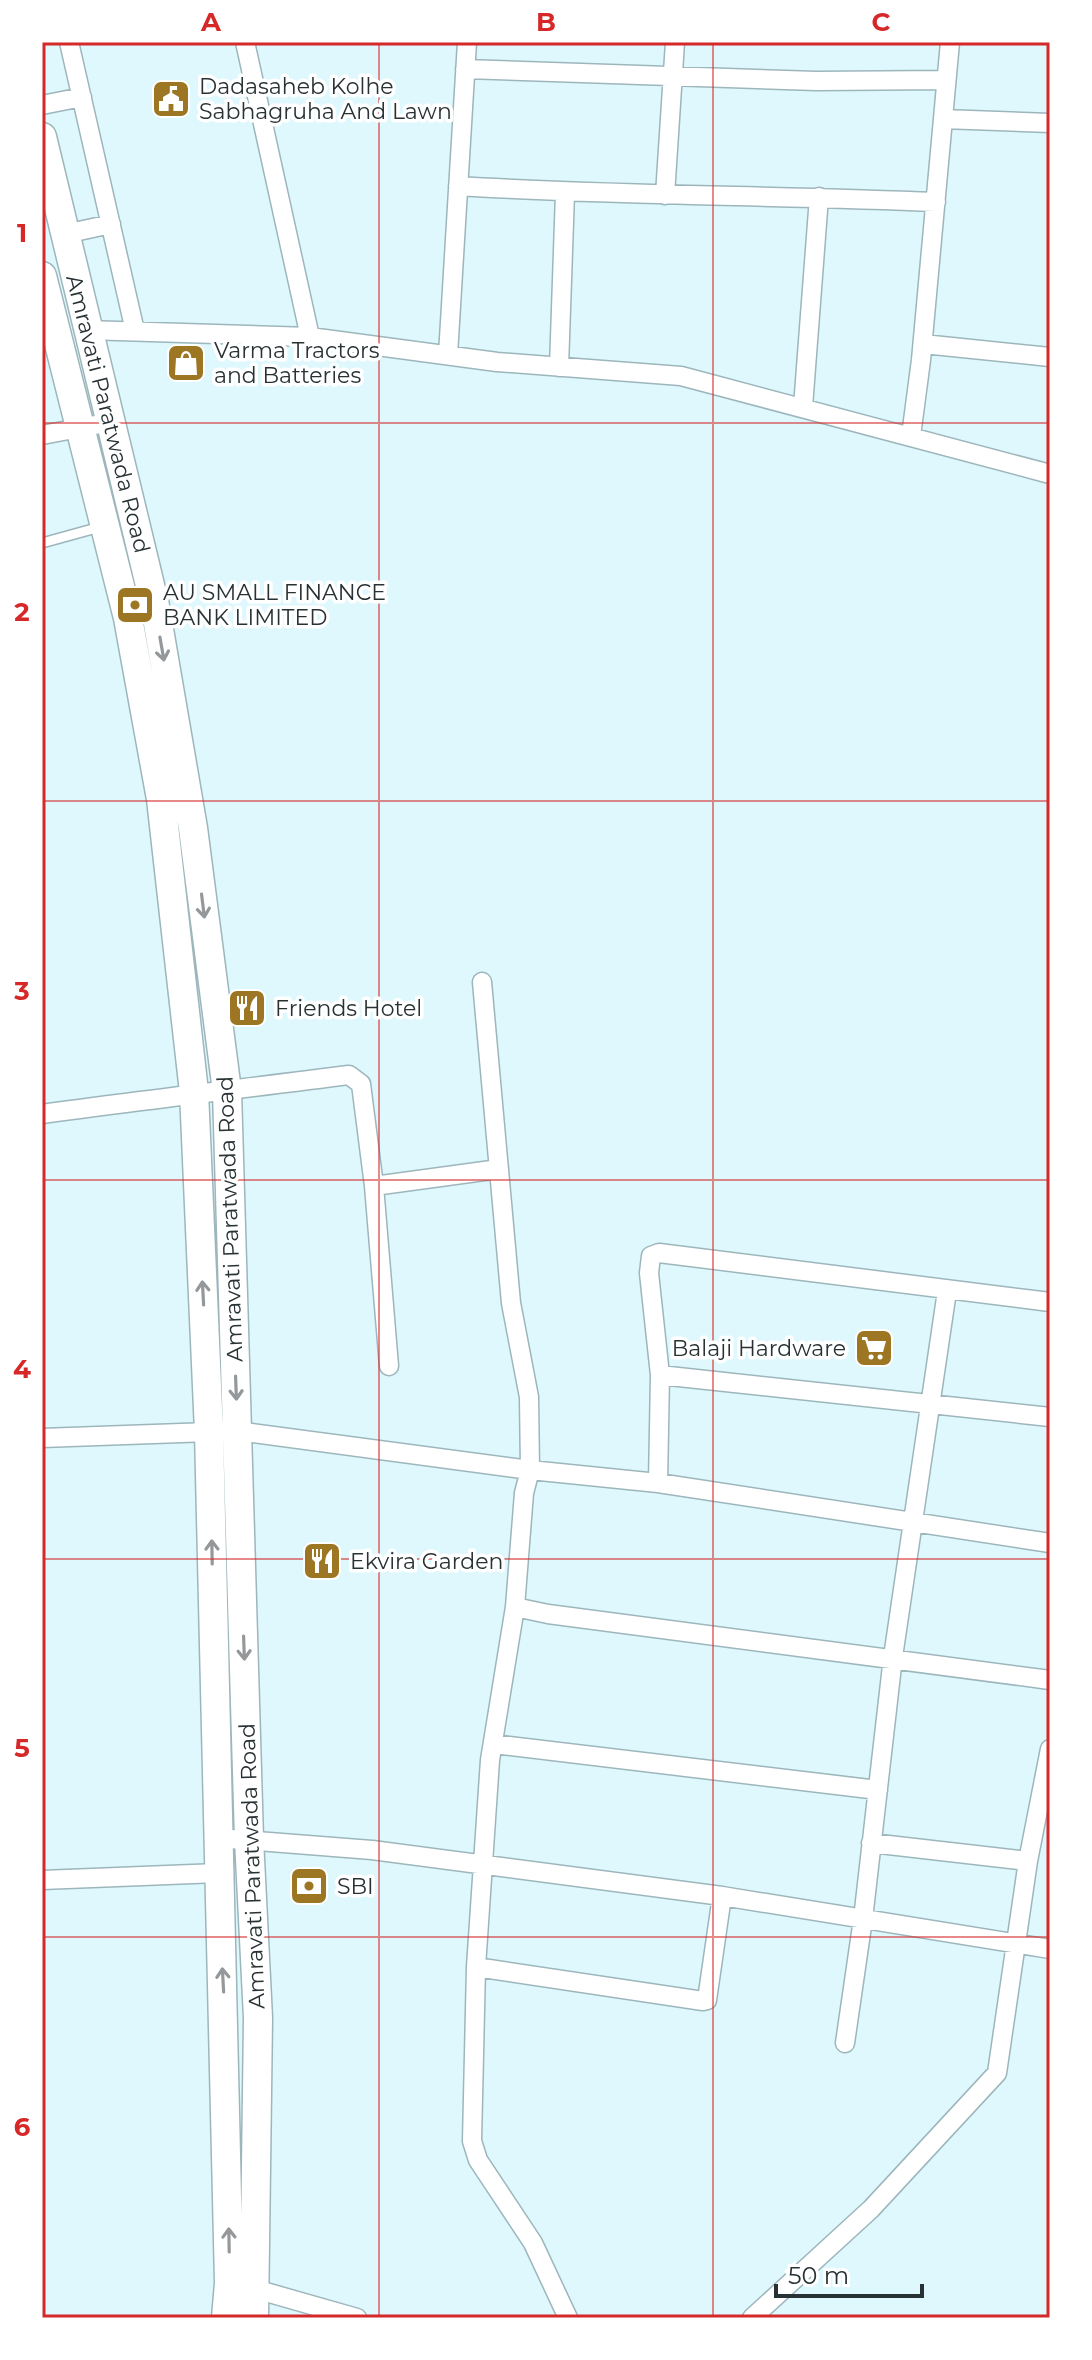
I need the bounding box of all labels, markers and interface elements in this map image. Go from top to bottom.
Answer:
text: A [200,6,222,38]
text: B [536,6,556,38]
text: C [872,6,891,38]
place label: Dadasaheb Kolhe Sabhagruha And Lawn [199,73,452,125]
public building icon: Dadasaheb Kolhe Sabhagruha And Lawn [150,78,192,120]
text: 1 [17,217,27,249]
street label: Amravati Paratwada Road [60,272,156,556]
place label: Varma Tractors and Batteries [214,337,380,389]
shop icon: Varma Tractors and Batteries [165,342,207,384]
place label: AU SMALL FINANCE BANK LIMITED [163,579,386,631]
bank icon: AU SMALL FINANCE BANK LIMITED [114,584,156,626]
text: 2 [14,596,30,628]
one-way arrow [156,636,171,661]
one-way arrow [196,892,211,919]
text: 3 [13,975,30,1007]
restaurant icon: Friends Hotel [226,987,268,1029]
place label: Friends Hotel [275,995,422,1022]
street label: Amravati Paratwada Road [212,1076,248,1362]
one-way arrow [196,1280,211,1307]
supermarket icon: Balaji Hardware [853,1327,895,1369]
place label: Balaji Hardware [672,1335,846,1362]
text: 4 [13,1353,31,1385]
one-way arrow [228,1374,244,1401]
one-way arrow [204,1539,220,1566]
restaurant icon: Ekvira Garden [301,1540,343,1582]
place label: Ekvira Garden [350,1548,503,1575]
one-way arrow [236,1634,252,1661]
street label: Amravati Paratwada Road [234,1723,270,2009]
text: 5 [14,1732,30,1764]
bank icon: SBI [288,1865,330,1907]
place label: SBI [337,1873,374,1900]
one-way arrow [215,1967,230,1994]
text: 6 [14,2111,31,2143]
one-way arrow [221,2227,236,2254]
scale bar [776,2248,922,2298]
text: 50 m [788,2261,849,2290]

